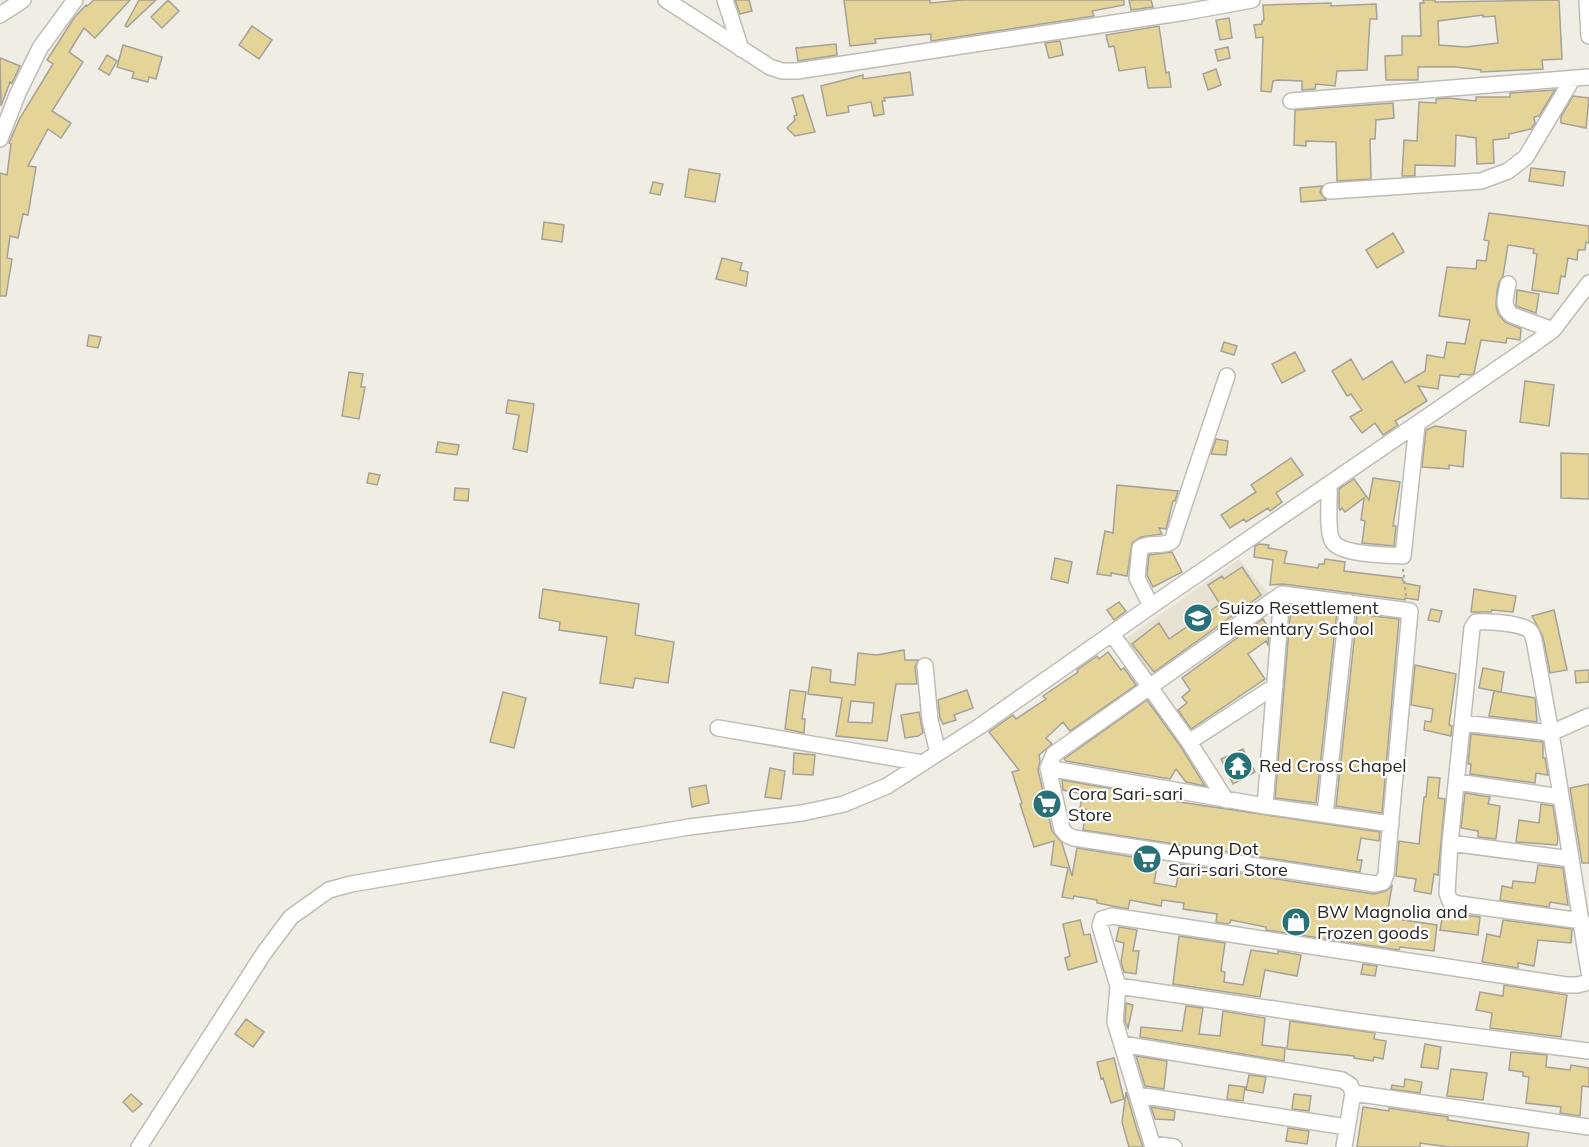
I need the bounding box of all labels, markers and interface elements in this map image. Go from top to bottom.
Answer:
place label: Suizo Resettlement Elementary School [1219,596,1379,640]
school or university icon: Suizo Resettlement Elementary School [1182,602,1214,634]
temple icon: Red Cross Chapel [1222,750,1254,782]
place label: Red Cross Chapel [1259,754,1407,777]
place label: Cora Sari-sari Store [1068,782,1183,826]
supermarket icon: Cora Sari-sari Store [1031,788,1063,820]
place label: Apung Dot Sari-sari Store [1168,837,1288,881]
supermarket icon: Apung Dot Sari-sari Store [1131,843,1163,875]
place label: BW Magnolia and Frozen goods [1317,900,1468,944]
shop icon: BW Magnolia and Frozen goods [1280,906,1312,938]

